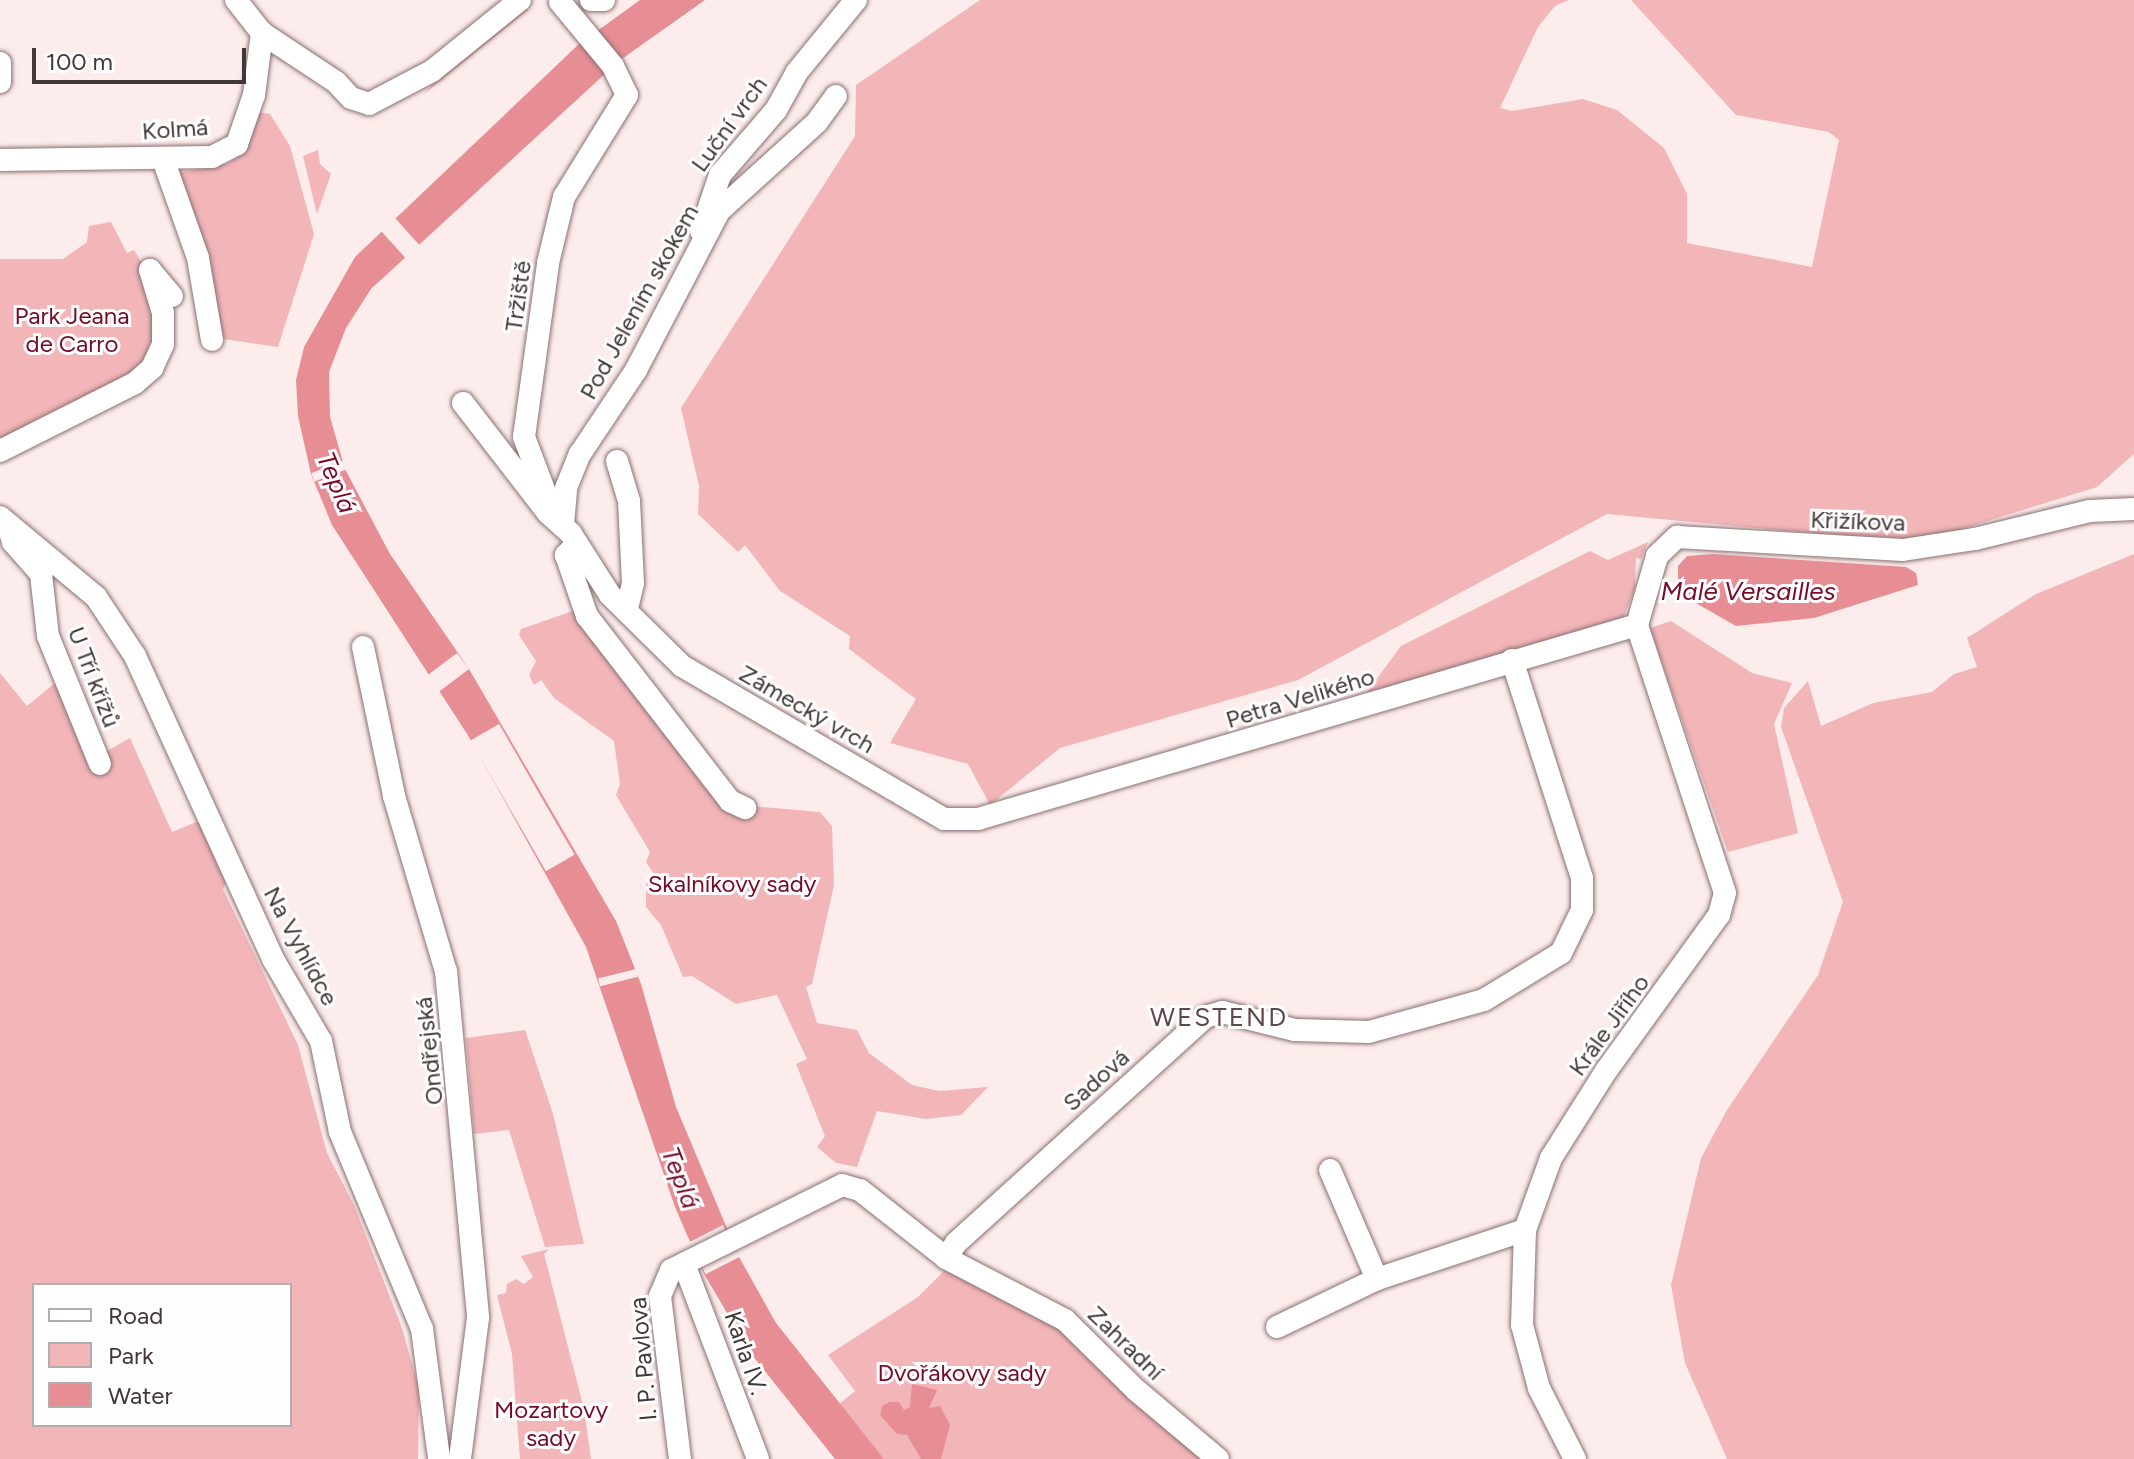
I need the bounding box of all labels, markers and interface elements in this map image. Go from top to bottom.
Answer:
scale bar [36,32,250,82]
text: 100 m [46,47,113,76]
street label: Luční vrch [685,71,773,177]
street label: Kolmá [141,112,209,146]
street label: Pod Jelením skokem [574,200,704,404]
street label: Tržiště [499,259,537,333]
park label: Park Jeana de Carro [15,302,129,358]
water label: Teplá [309,448,363,518]
street label: Křižíkova [1810,505,1906,537]
water label: Malé Versailles [1660,576,1836,608]
street label: U Tří křížů [62,623,126,731]
street label: Zámecký vrch [734,659,880,759]
street label: Petra Velikého [1222,662,1378,734]
park label: Skalníkovy sady [648,870,816,898]
street label: Na Vyhlídce [258,882,344,1010]
street label: Krále Jiřího [1563,969,1655,1081]
street label: Ondřejská [409,996,449,1106]
district label: WESTEND [1150,1002,1288,1034]
street label: Sadová [1057,1043,1135,1117]
water label: Teplá [654,1143,706,1213]
legend [32,1283,292,1427]
street label: I. P. Pavlova [623,1296,663,1422]
street label: Zahradní [1082,1300,1170,1386]
text: Road [108,1301,163,1330]
street label: Karla IV. [718,1307,774,1399]
text: Park [108,1341,154,1370]
park label: Dvořákovy sady [877,1359,1047,1387]
text: Water [108,1381,173,1410]
park label: Mozartovy sady [494,1396,608,1452]

